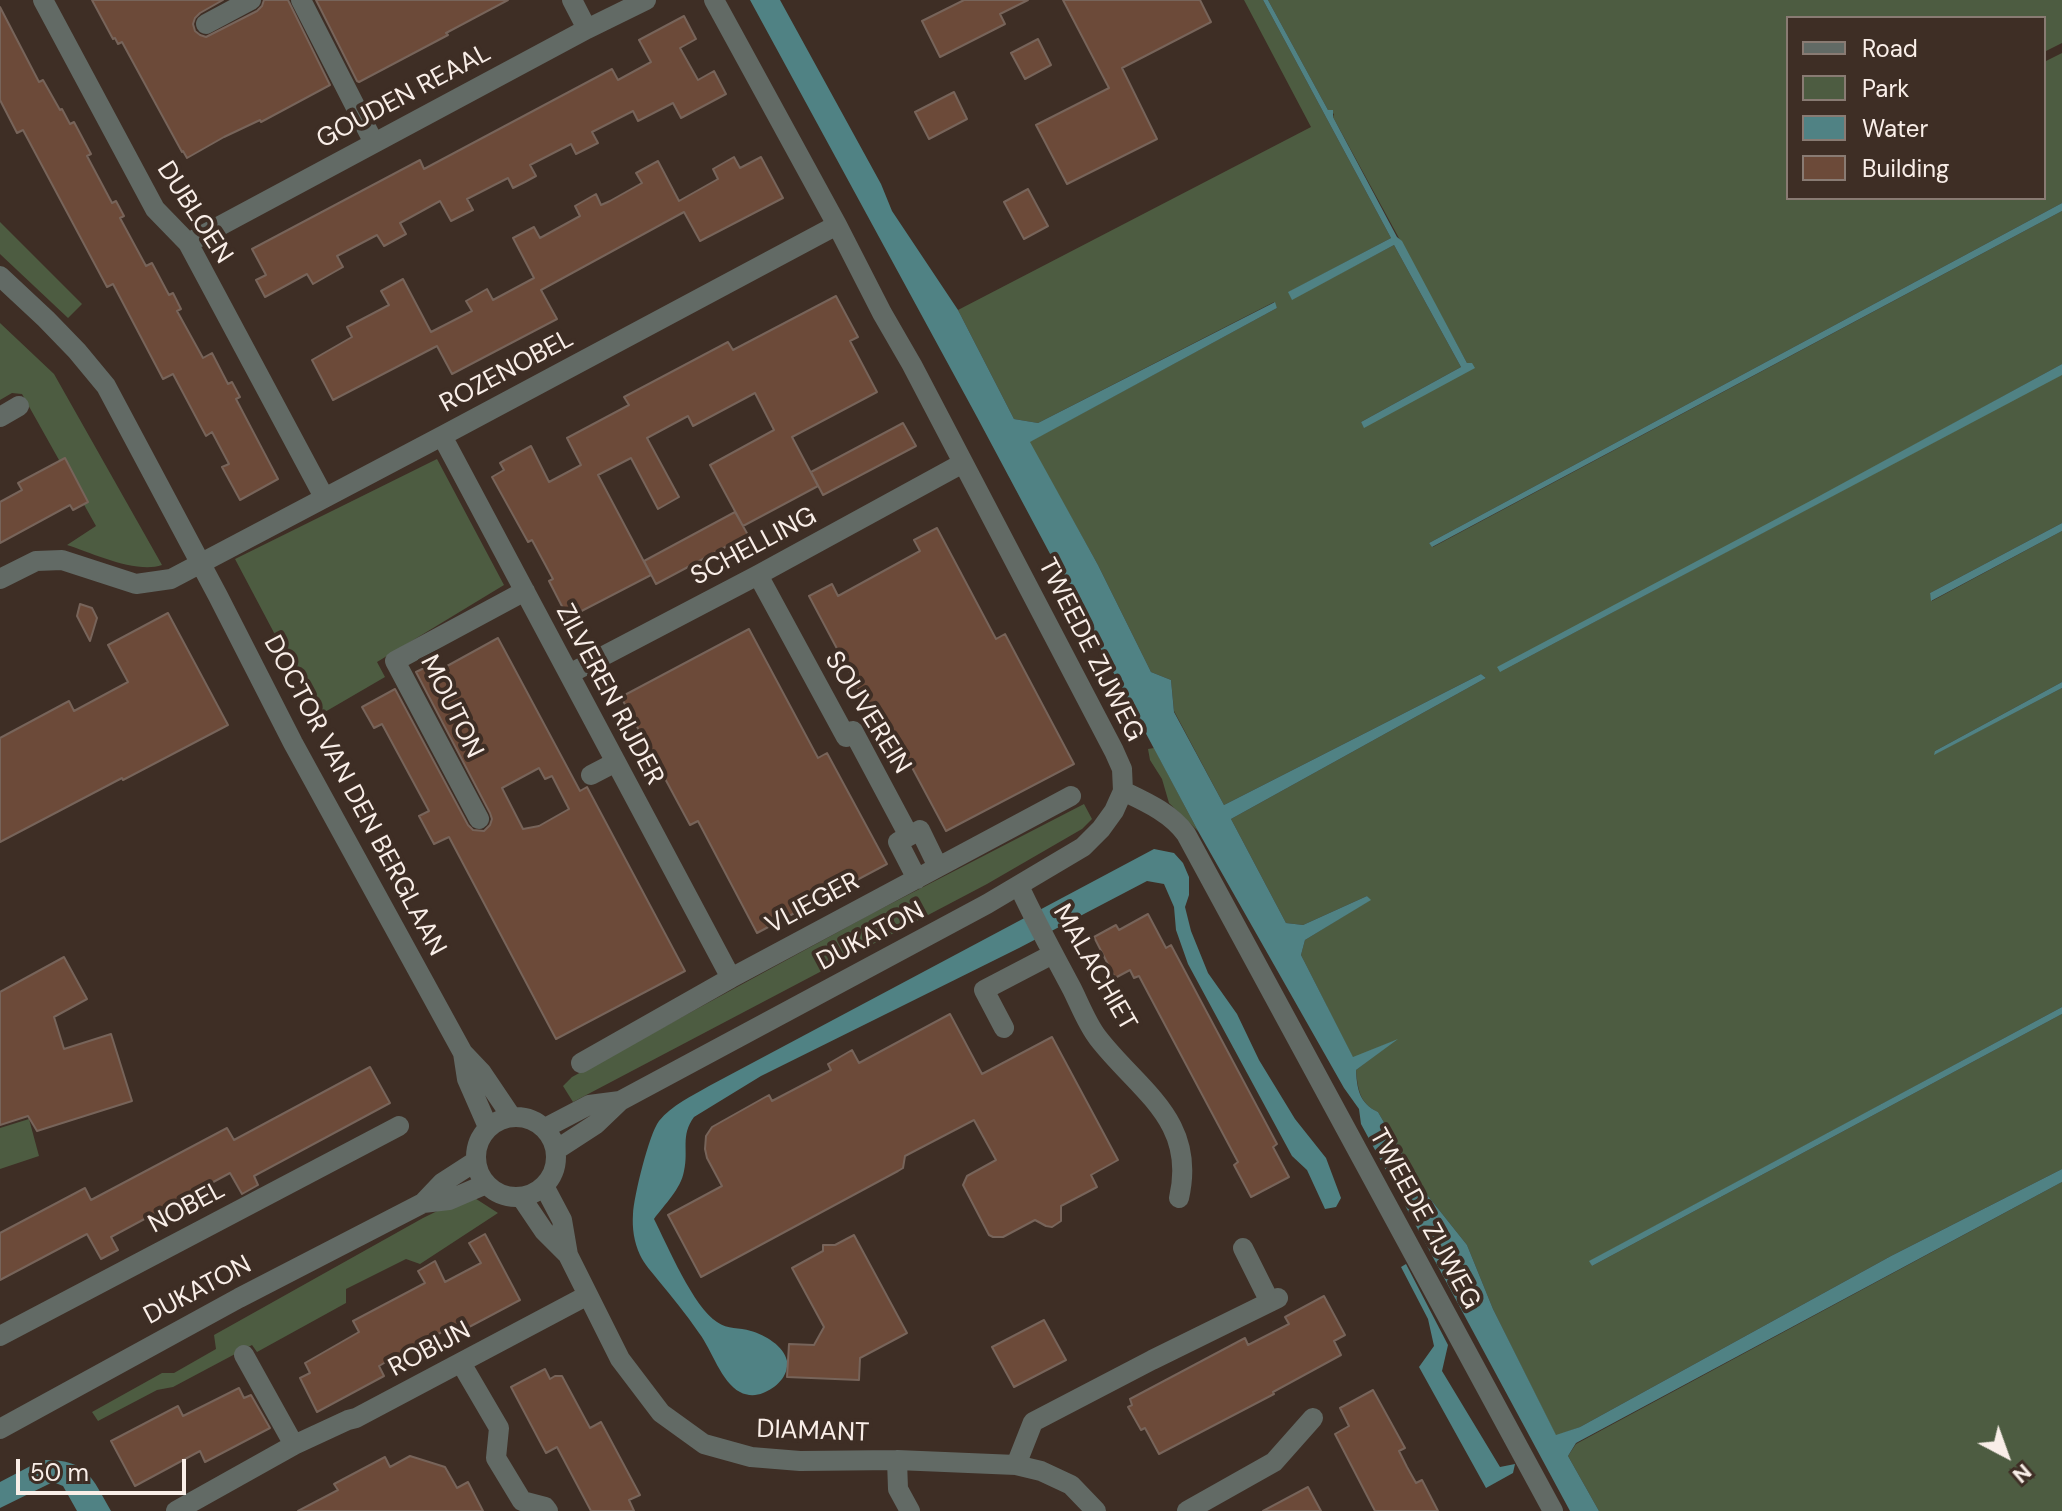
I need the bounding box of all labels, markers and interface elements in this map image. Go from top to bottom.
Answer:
legend [1786,16,2046,200]
text: Road [1862,33,1918,64]
street label: GOUDEN REAAL [312,38,496,156]
text: Park [1862,73,1909,104]
text: Water [1862,113,1928,144]
text: Building [1862,153,1949,184]
street label: DUBLOEN [149,156,239,270]
street label: ROZENOBEL [435,324,579,420]
street label: SCHELLING [686,501,822,593]
street label: TWEEDE ZIJWEG [1030,553,1150,747]
street label: ZILVEREN RIJDER [548,599,670,791]
street label: DOCTOR VAN DEN BERGLAAN [256,630,452,962]
street label: SOUVEREIN [817,646,917,780]
street label: MOUTON [413,650,489,764]
street label: VLIEGER [761,866,865,942]
street label: DUKATON [812,896,930,978]
street label: MALACHIET [1045,899,1143,1037]
street label: TWEEDE ZIJWEG [1362,1123,1486,1315]
street label: NOBEL [143,1175,231,1241]
street label: DUKATON [139,1250,257,1332]
street label: ROBIJN [384,1315,476,1385]
street label: DIAMANT [756,1414,870,1450]
north arrow [1966,1415,2046,1495]
scale bar [20,1443,190,1493]
text: 50 m [30,1457,89,1488]
text: N [2007,1457,2038,1490]

